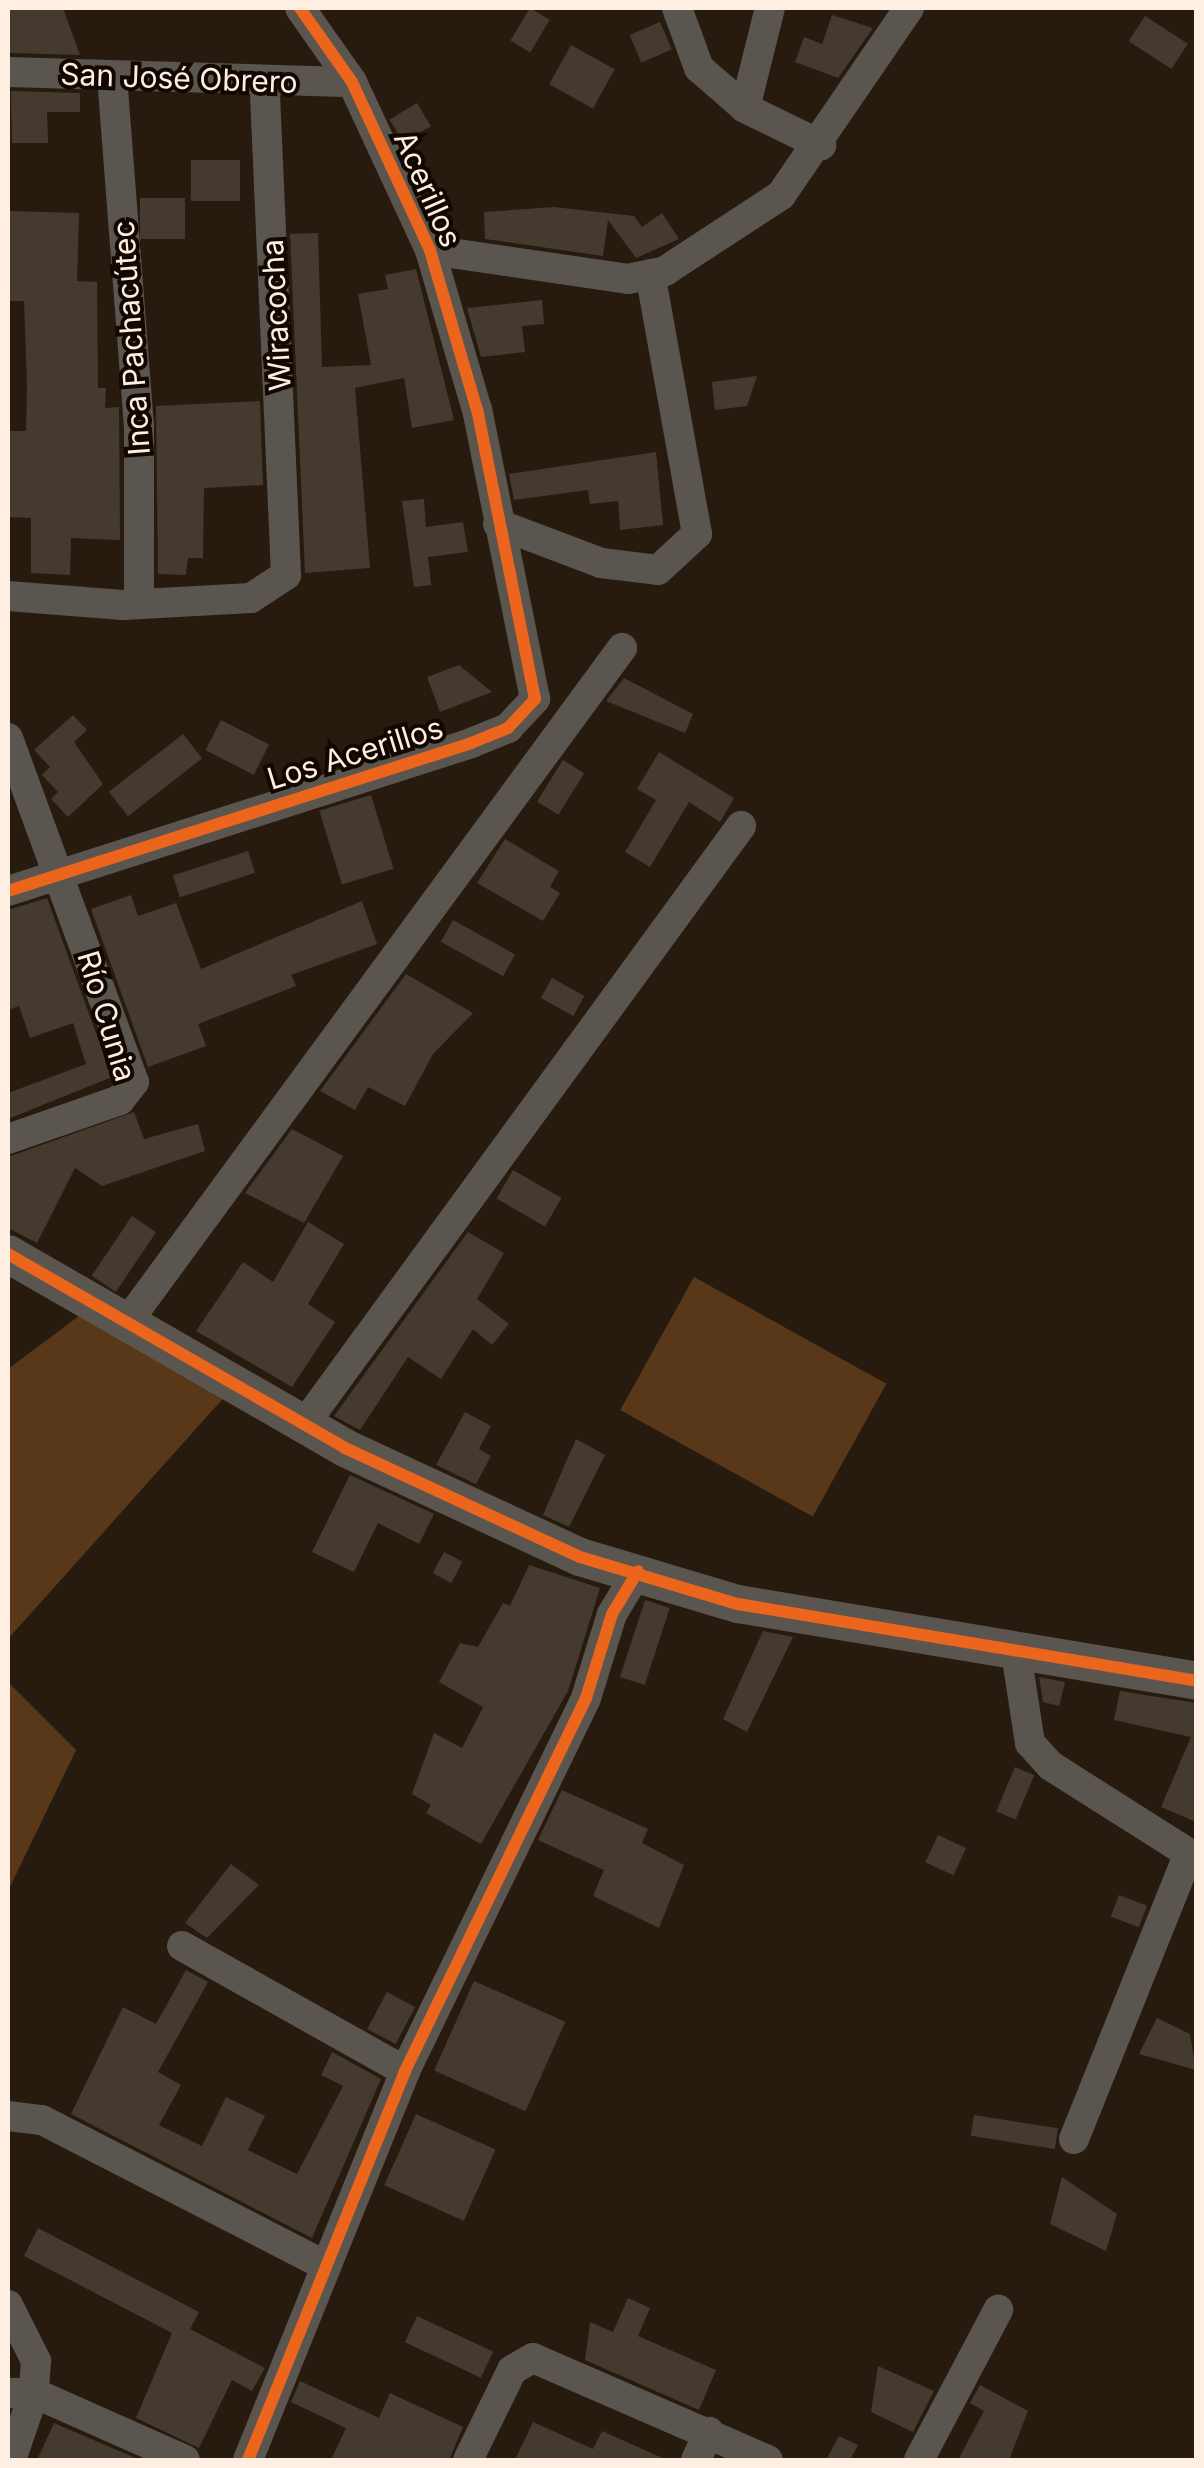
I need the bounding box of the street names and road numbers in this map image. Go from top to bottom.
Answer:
street label: San José Obrero [60,56,298,100]
street label: Acerillos [387,126,469,252]
street label: Inca Pachacútec [105,219,157,457]
street label: Wiracocha [254,238,298,392]
street label: Los Acerillos [263,709,447,797]
street label: Río Cunia [70,946,144,1086]

